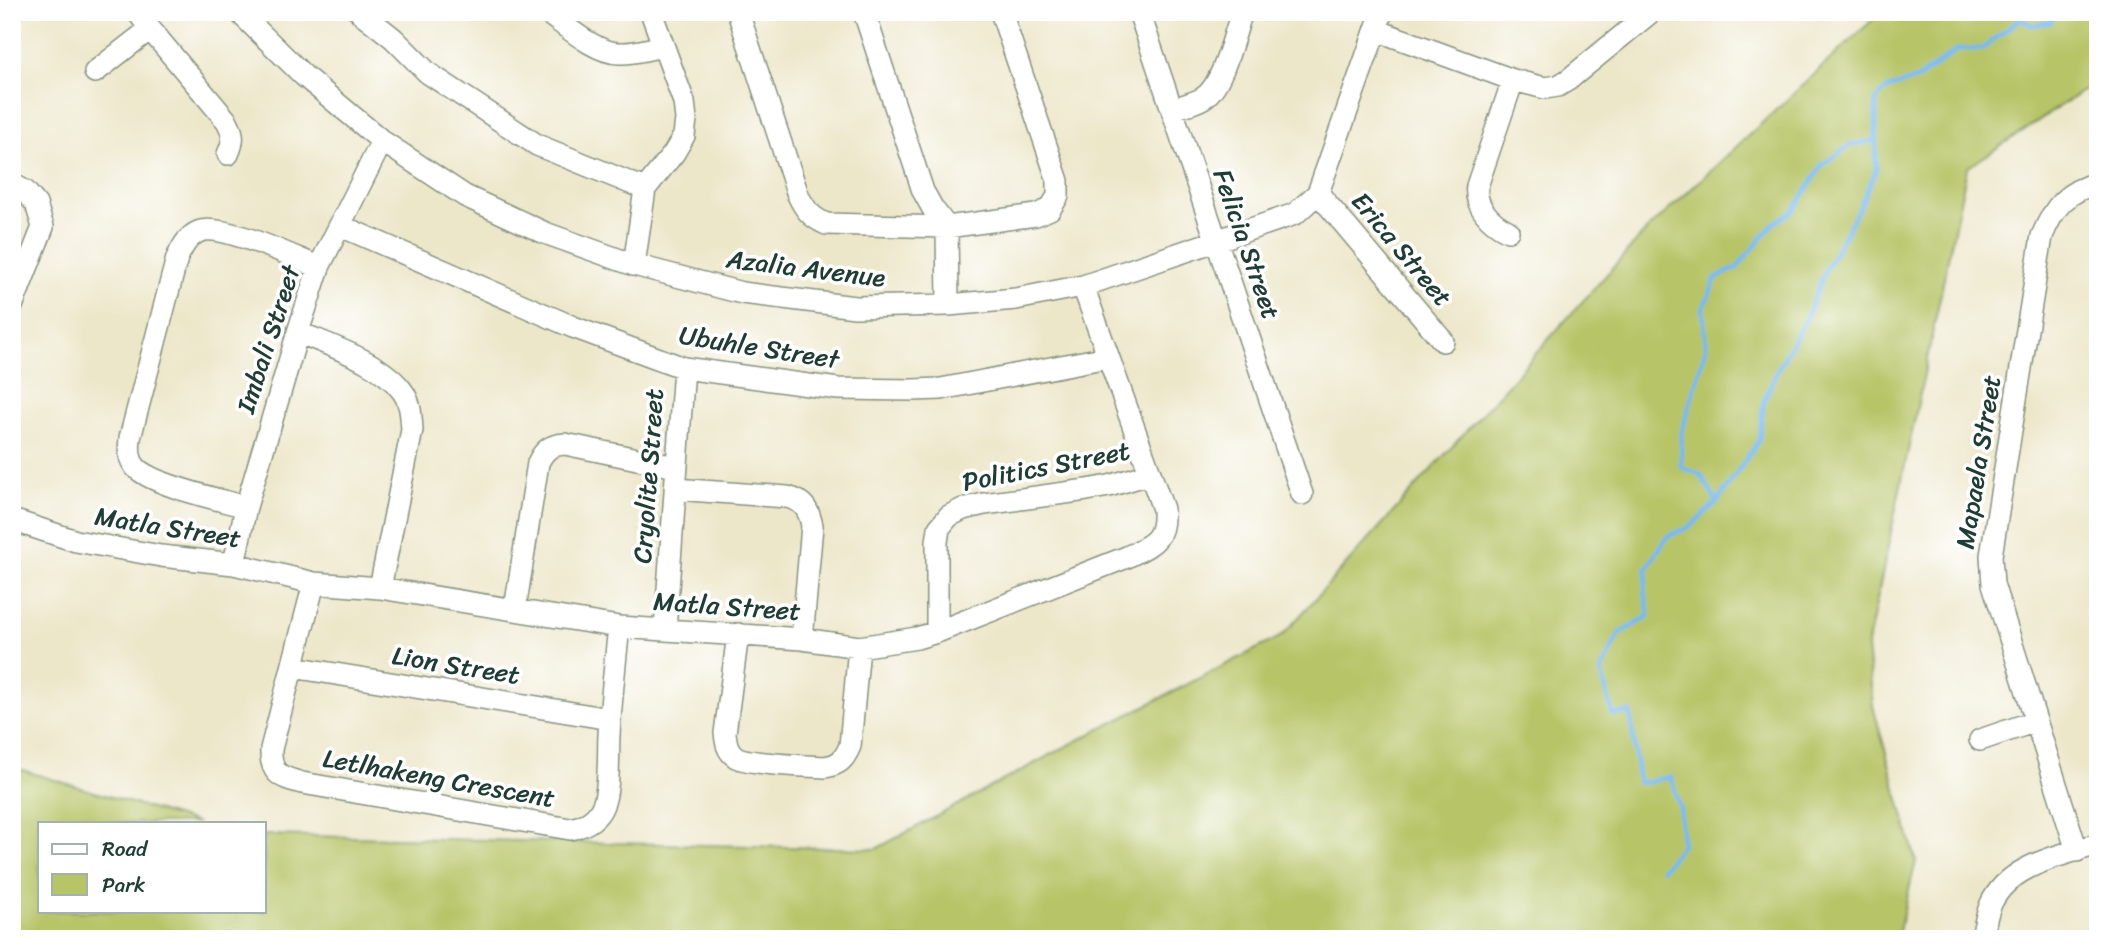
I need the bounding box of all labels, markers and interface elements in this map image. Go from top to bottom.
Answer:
street label: Felicia Street [1200,162,1294,326]
street label: Erica Street [1339,181,1465,317]
street label: Azalia Avenue [723,235,889,301]
street label: Imbali Street [222,258,314,420]
street label: Ubuhle Street [676,312,844,383]
street label: Mapaela Street [1942,372,2014,552]
street label: Cryolite Street [619,387,677,565]
street label: Politics Street [958,427,1134,505]
street label: Matla Street [92,493,244,561]
street label: Matla Street [652,578,802,634]
street label: Lion Street [389,632,523,698]
street label: Letlhakeng Crescent [319,735,559,821]
legend [38,822,266,912]
text: Road [102,830,149,868]
text: Park [102,866,145,904]

